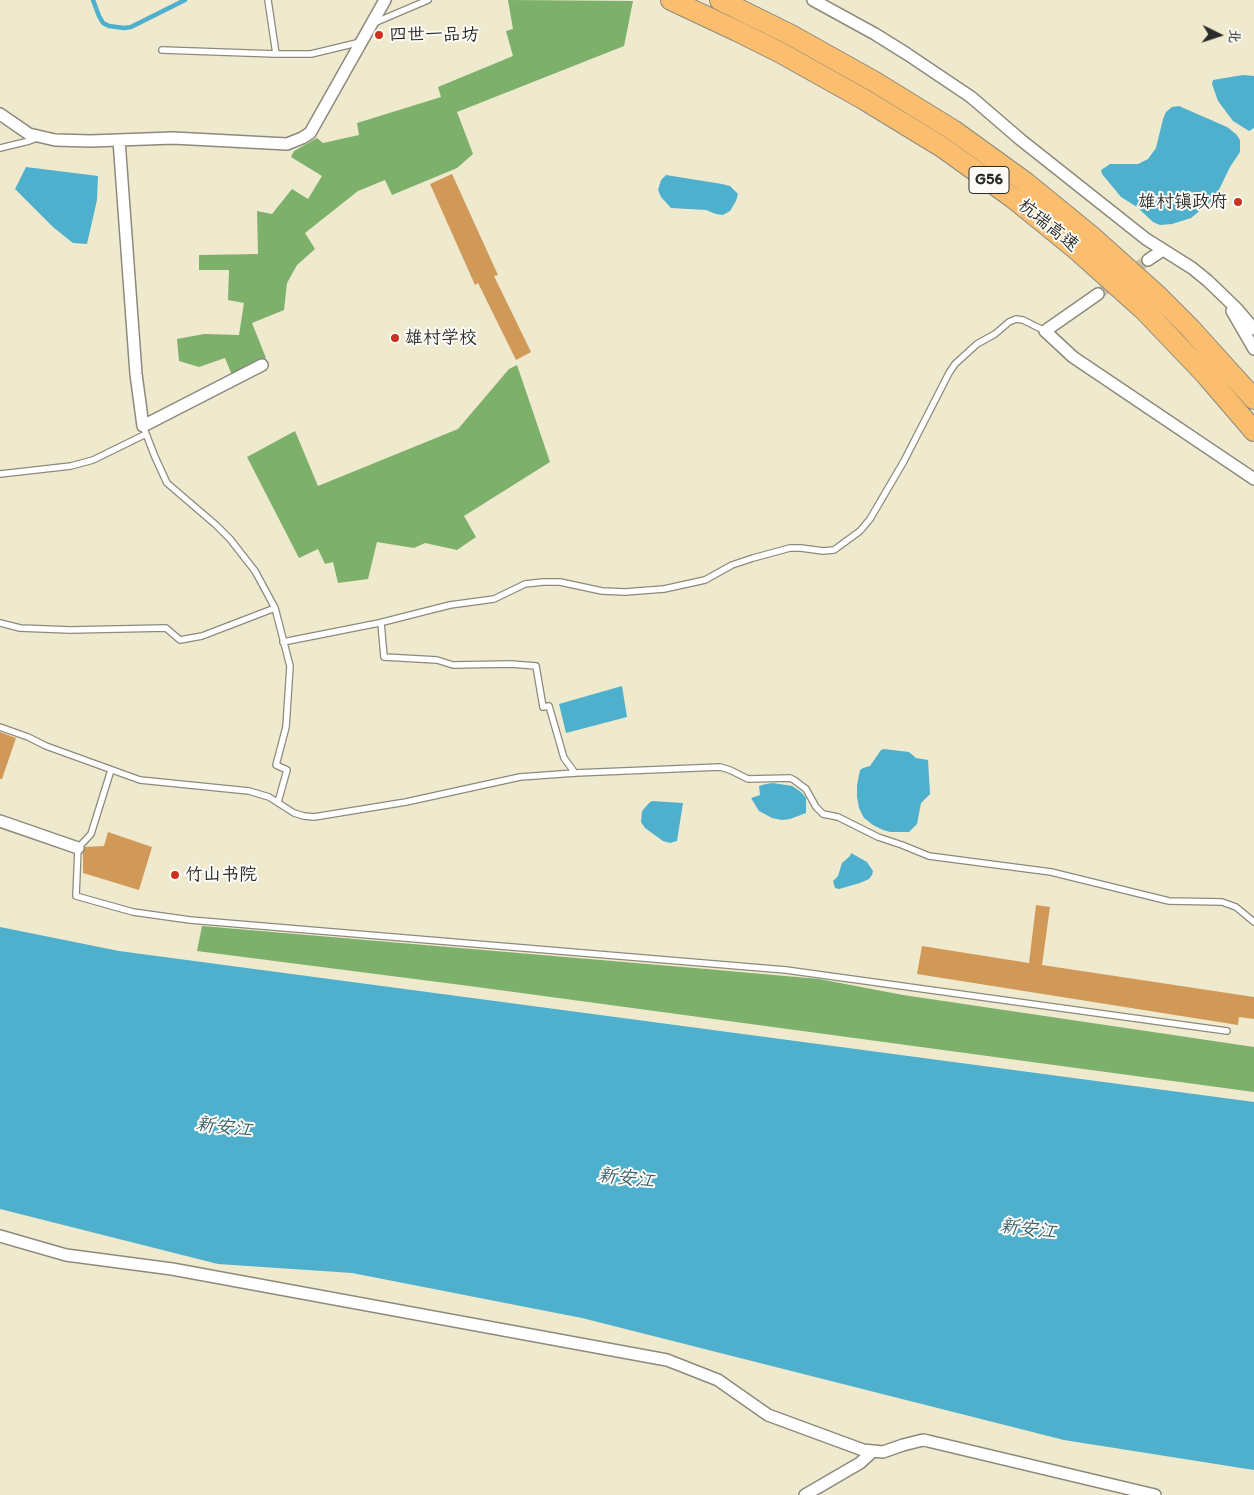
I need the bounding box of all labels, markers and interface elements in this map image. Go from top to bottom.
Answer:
north arrow [1194,10,1244,60]
place label: 四世一品坊 [389,24,479,46]
marker: 四世一品坊 [373,29,385,41]
text: 北 [1225,29,1243,44]
road number: G56 [969,166,1009,194]
place label: 雄村镇政府 [1138,191,1228,213]
street label: 杭瑞高速 [1013,195,1083,257]
marker: 雄村镇政府 [1232,196,1244,208]
place label: 雄村学校 [405,327,477,349]
marker: 雄村学校 [389,332,401,344]
place label: 竹山书院 [185,864,257,886]
marker: 竹山书院 [169,869,181,881]
water label: 新安江 [194,1113,254,1143]
water label: 新安江 [596,1164,656,1194]
water label: 新安江 [998,1215,1058,1245]

